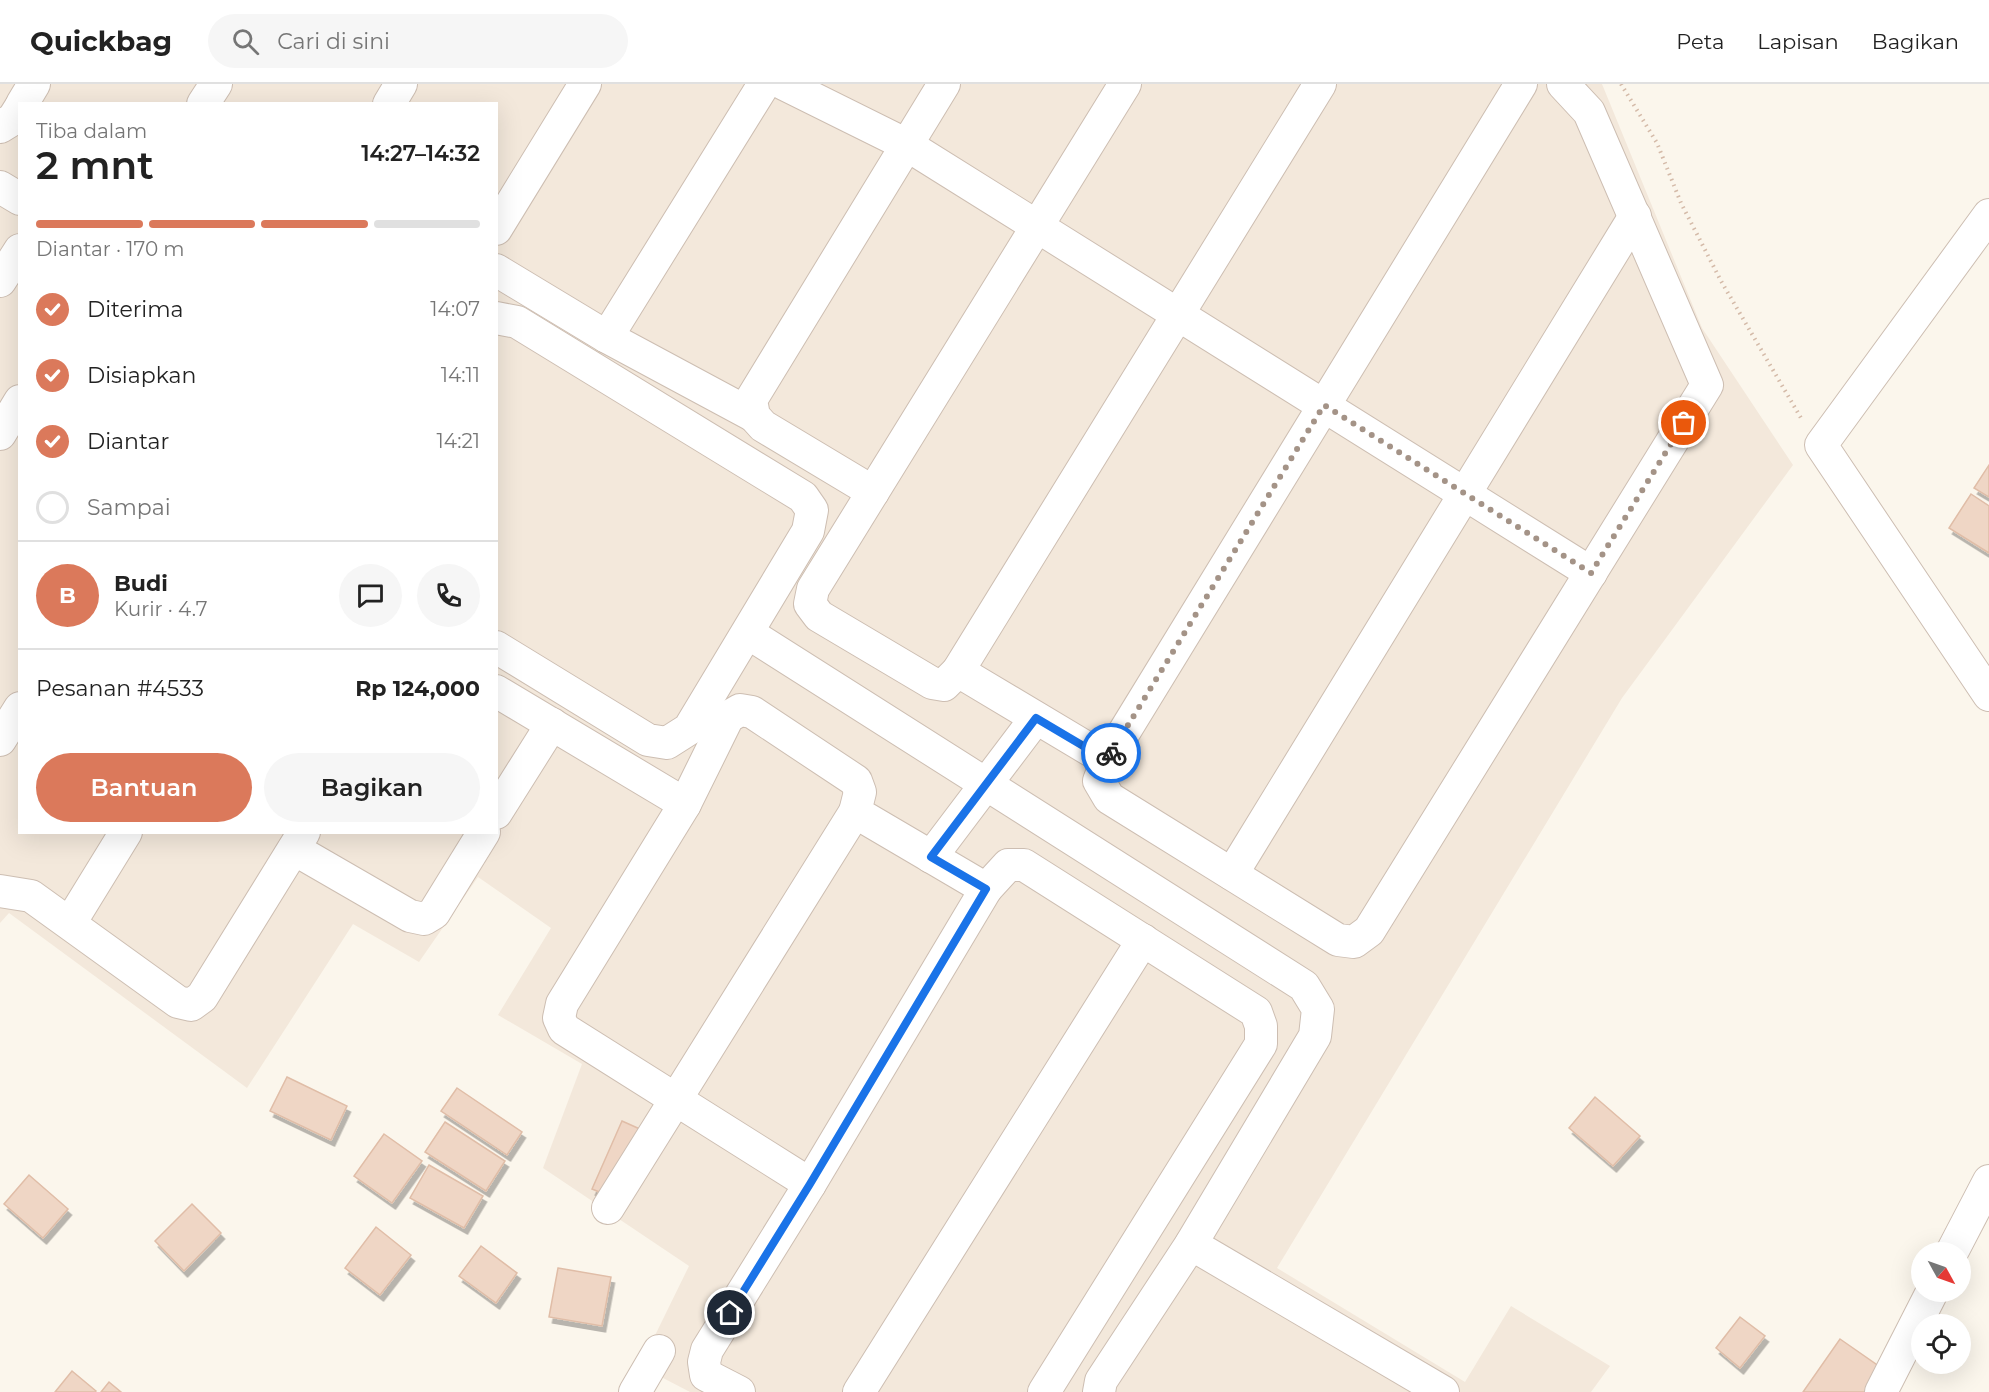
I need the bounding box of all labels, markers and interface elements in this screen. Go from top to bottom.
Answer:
search box [208,14,628,68]
text: Quickbag [30,24,172,58]
icon: search [229,25,262,58]
text: Cari di sini [277,28,390,55]
text: Peta [1676,29,1724,54]
text: Lapisan [1757,29,1839,54]
text: Bagikan [1872,29,1959,54]
text: Tiba dalam [36,119,147,143]
text: 14:27–14:32 [361,140,480,167]
text: 2 mnt [36,141,154,189]
text: Diantar · 170 m [36,237,185,261]
icon: check [36,293,69,326]
text: Diterima [87,296,184,323]
text: 14:07 [430,297,480,321]
icon: check [36,359,69,392]
text: Disiapkan [87,362,196,389]
text: 14:11 [441,363,480,387]
pin [1658,397,1709,448]
icon: bag [1667,406,1700,439]
icon: check [36,425,69,458]
text: Diantar [87,428,169,455]
text: 14:21 [437,429,480,453]
text: Sampai [87,494,171,521]
button: chat [339,564,402,627]
button: phone [417,564,480,627]
text: Budi [114,570,168,597]
text: B [59,582,76,609]
text: Kurir · 4.7 [114,597,207,621]
text: Pesanan #4533 [36,675,204,702]
text: Rp 124,000 [355,675,480,702]
courier [1081,723,1141,783]
icon: bike [1095,737,1128,770]
button: Bantuan [36,753,252,822]
button: Bagikan [264,753,480,822]
north arrow [1911,1242,1971,1302]
map controls [1911,1242,1971,1374]
pin [704,1287,755,1338]
icon: home [713,1296,746,1329]
button: locate [1911,1314,1971,1374]

